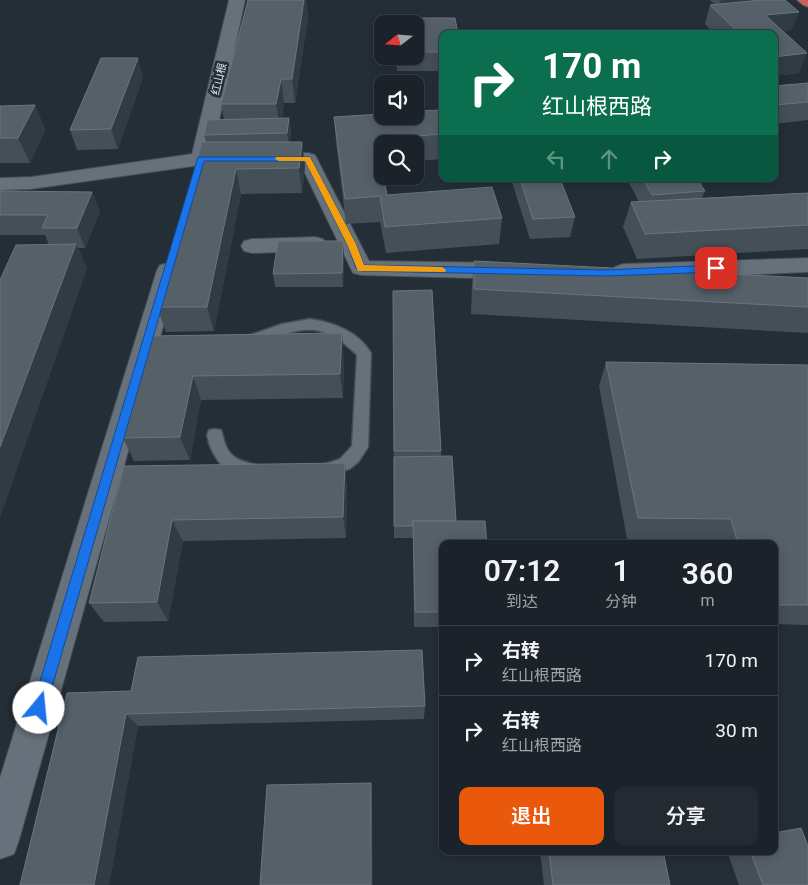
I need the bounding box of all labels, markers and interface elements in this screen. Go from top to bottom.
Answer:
north arrow [374,15,424,65]
map controls [374,15,424,185]
text: 170 m [542,46,641,87]
icon: right [459,50,524,115]
street label: 红山根 [209,61,229,97]
button: sound [374,75,424,125]
text: 红山根西路 [542,94,652,119]
button: search [374,135,424,185]
icon: left [542,145,570,173]
icon: ahead [595,145,623,173]
icon: right [648,145,676,173]
pin [695,247,737,289]
icon: arrive [702,254,730,282]
text: 07:12 [484,553,560,588]
text: 1 [613,553,630,588]
text: 360 [682,556,733,591]
text: m [701,591,715,610]
text: 到达 [506,592,538,611]
text: 分钟 [605,592,637,611]
text: 右转 [502,639,540,662]
icon: right [459,647,487,675]
text: 170 m [705,649,758,672]
text: 红山根西路 [502,666,582,685]
position arrow [12,681,64,733]
text: 右转 [502,709,540,732]
icon: right [459,717,487,745]
text: 30 m [715,719,758,742]
text: 红山根西路 [502,736,582,755]
button: 退出 [459,787,604,845]
button: 分享 [614,787,758,845]

